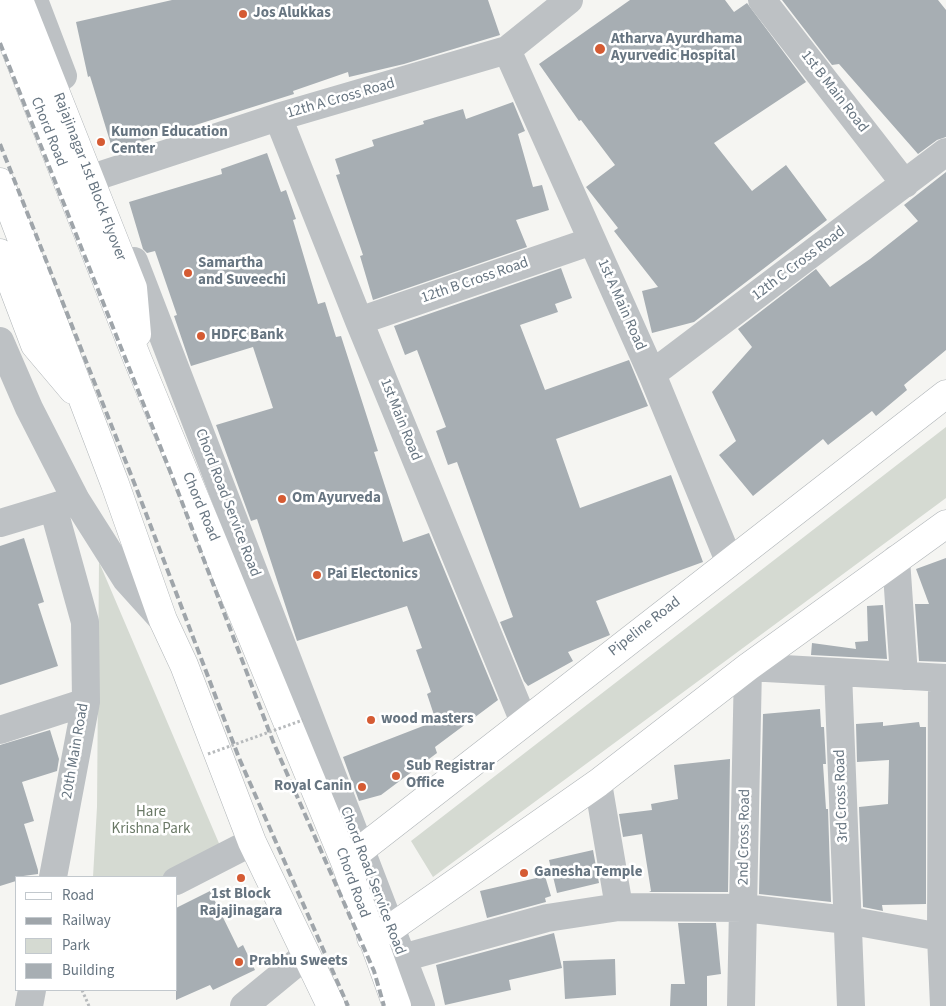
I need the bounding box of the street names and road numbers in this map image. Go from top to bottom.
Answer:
street label: 1st B Main Road [796,47,872,137]
street label: 12th A Cross Road [285,75,397,123]
street label: Rajajinagar 1st Block Flyover [49,90,129,264]
street label: Chord Road [26,95,70,169]
street label: 12th C Cross Road [749,223,849,305]
street label: 12th B Cross Road [419,254,531,308]
street label: 1st A Main Road [593,256,649,354]
street label: 1st Main Road [375,376,425,464]
street label: Chord Road Service Road [190,426,264,580]
street label: Chord Road [177,470,223,544]
street label: Pipeline Road [605,593,685,661]
street label: 20th Main Road [59,702,93,800]
street label: 3rd Cross Road [831,749,853,843]
street label: 2nd Cross Road [735,789,755,885]
street label: Chord Road Service Road [335,804,409,958]
street label: Chord Road [331,845,373,921]

